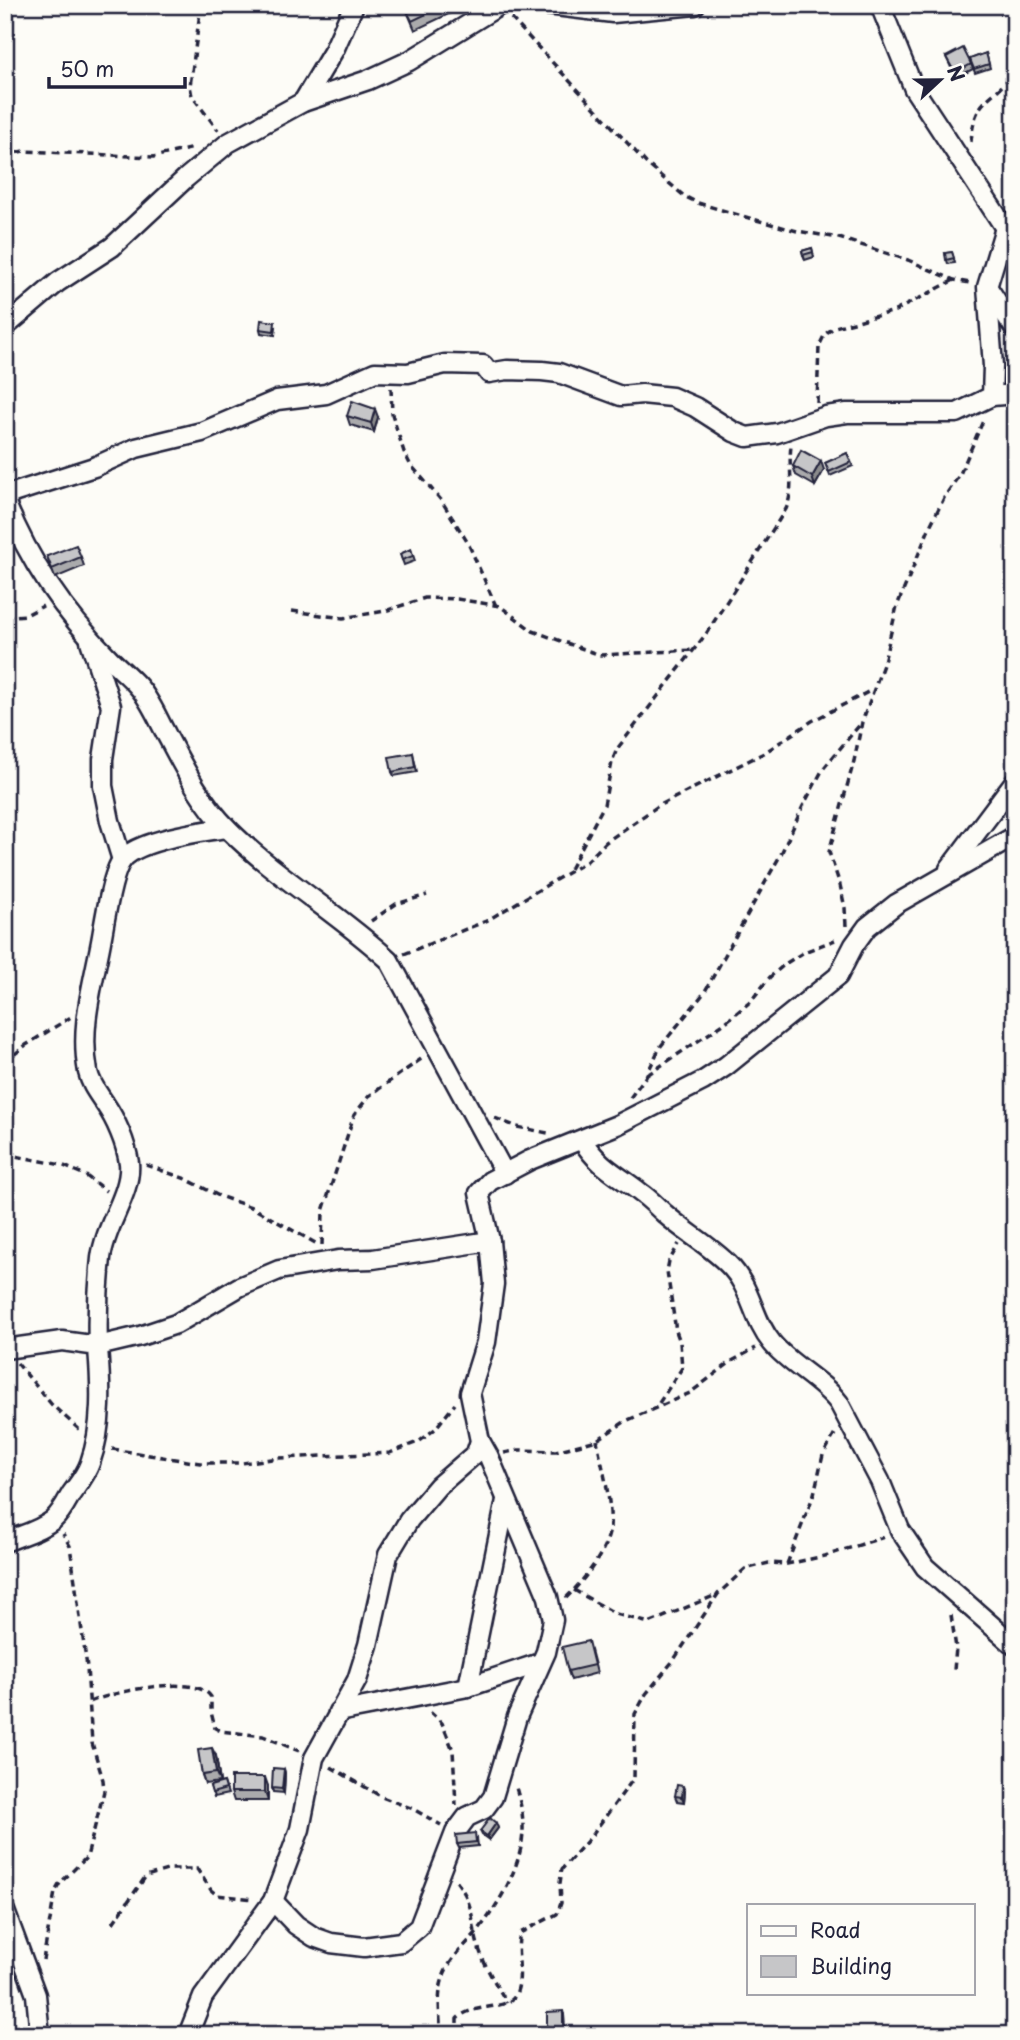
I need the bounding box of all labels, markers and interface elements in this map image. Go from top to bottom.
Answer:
scale bar [49,46,186,90]
north arrow [904,46,974,116]
text: 50 m [60,52,114,84]
text: N [941,61,972,85]
legend [747,1904,974,1994]
text: Road [810,1913,861,1945]
text: Building [810,1949,892,1981]

